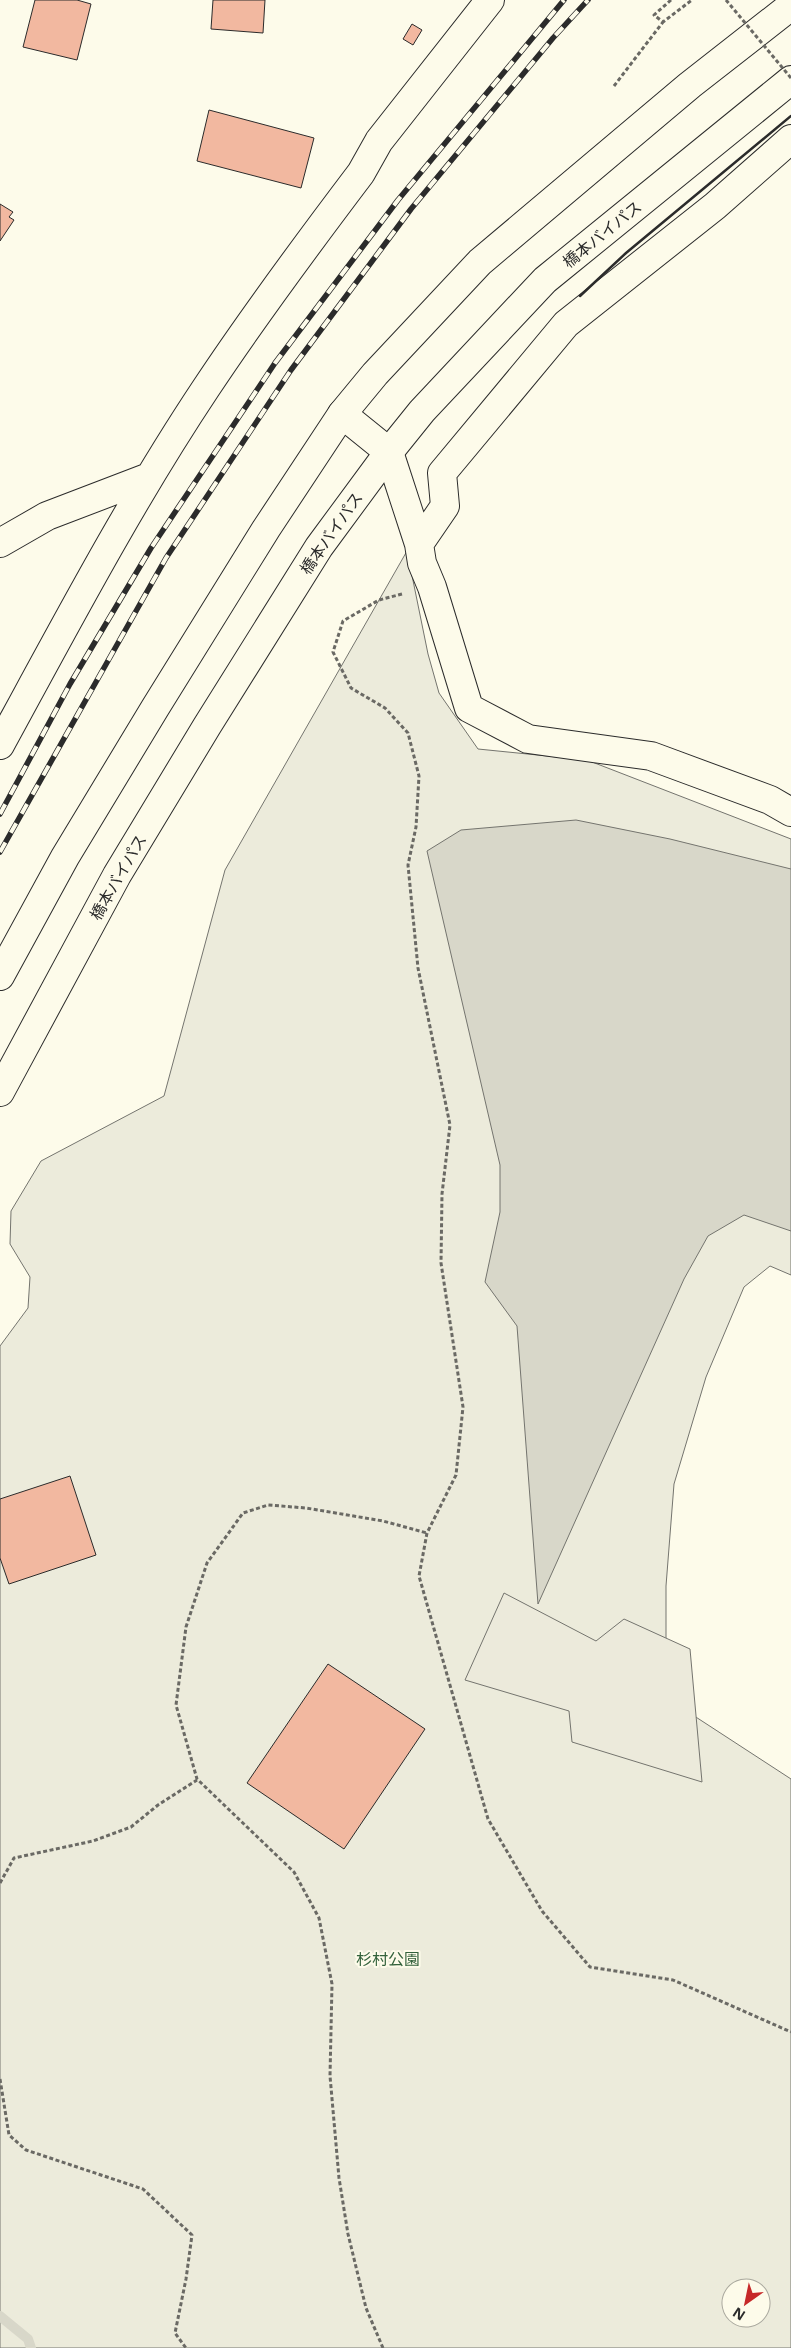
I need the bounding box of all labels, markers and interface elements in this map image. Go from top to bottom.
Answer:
street label: 橋本バイパス [558,195,646,273]
street label: 橋本バイパス [295,487,367,579]
street label: 橋本バイパス [85,830,151,924]
park label: 杉村公園 [356,1948,420,1970]
north arrow [721,2278,771,2328]
text: N [729,2303,749,2325]

